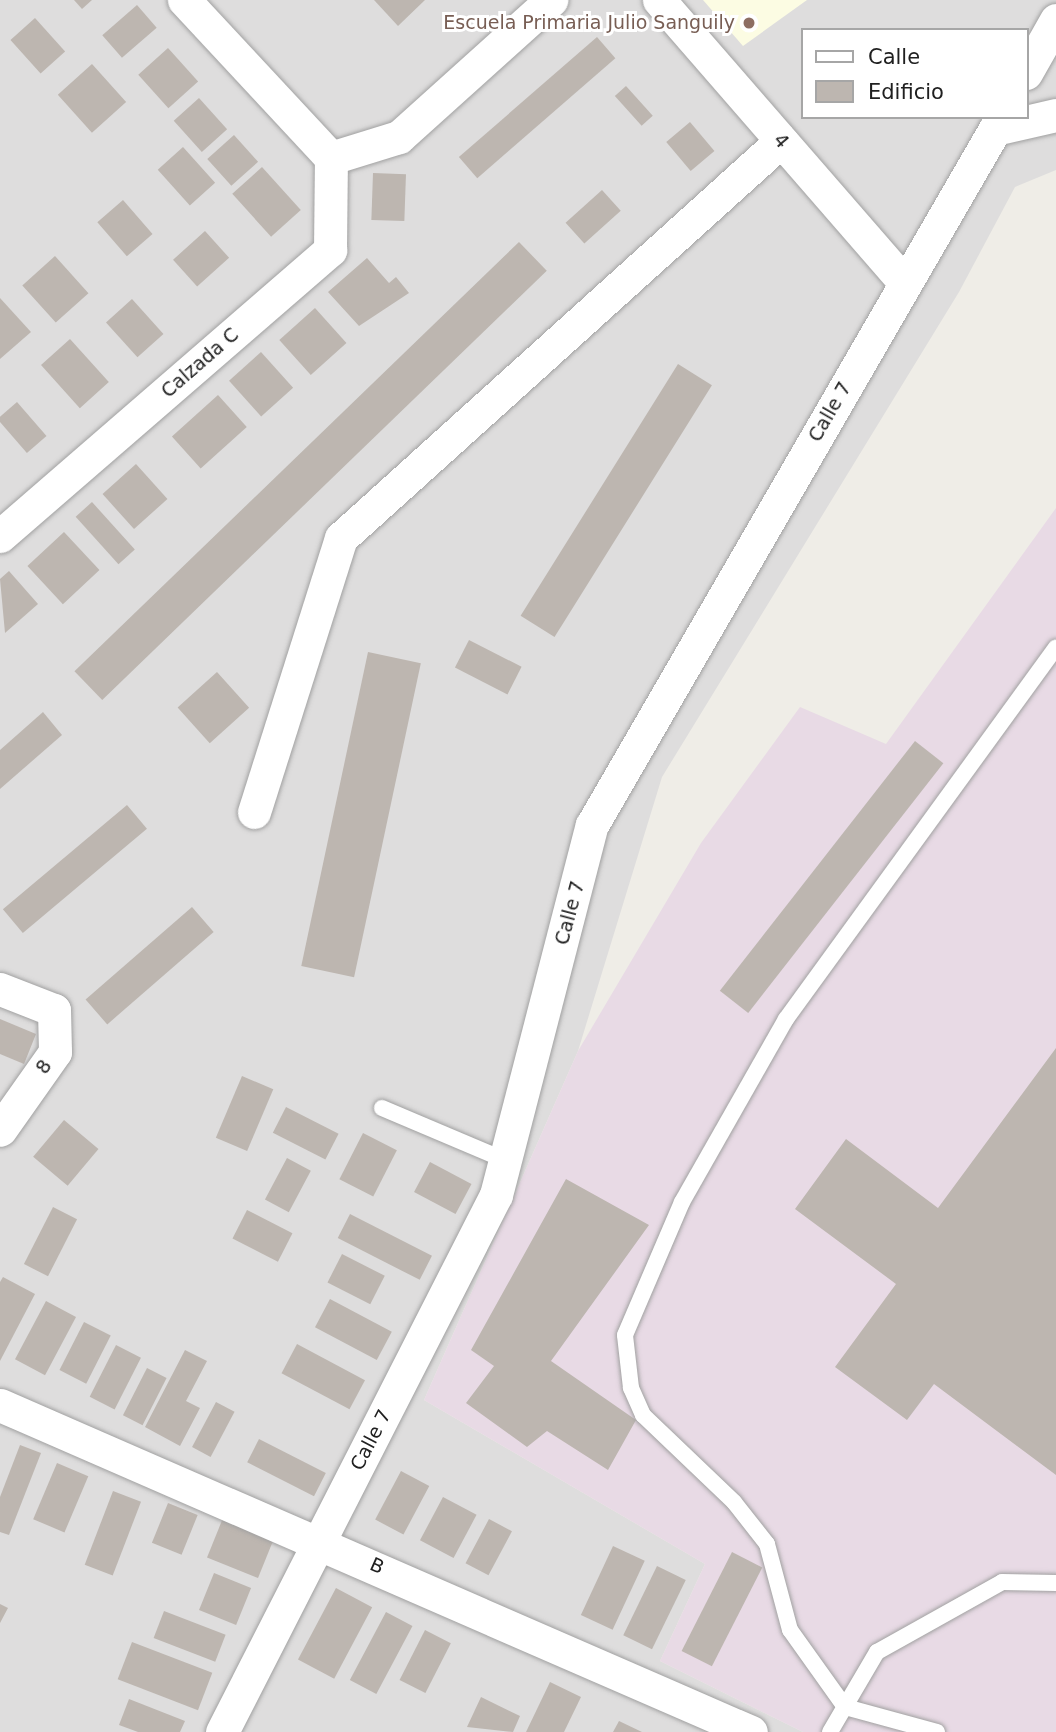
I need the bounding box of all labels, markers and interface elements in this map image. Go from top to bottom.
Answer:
place label: Escuela Primaria Julio Sanguily [443,12,735,34]
marker: Escuela Primaria Julio Sanguily [741,15,757,31]
legend [800,28,1028,119]
text: Calle [868,45,920,69]
text: Edificio [868,80,944,104]
street label: 4 [768,129,794,153]
street label: Calzada C [157,323,243,403]
street label: Calle 7 [804,378,856,446]
street label: Calle 7 [551,879,589,947]
street label: 8 [31,1056,57,1078]
street label: Calle 7 [346,1406,396,1474]
street label: B [366,1553,388,1579]

